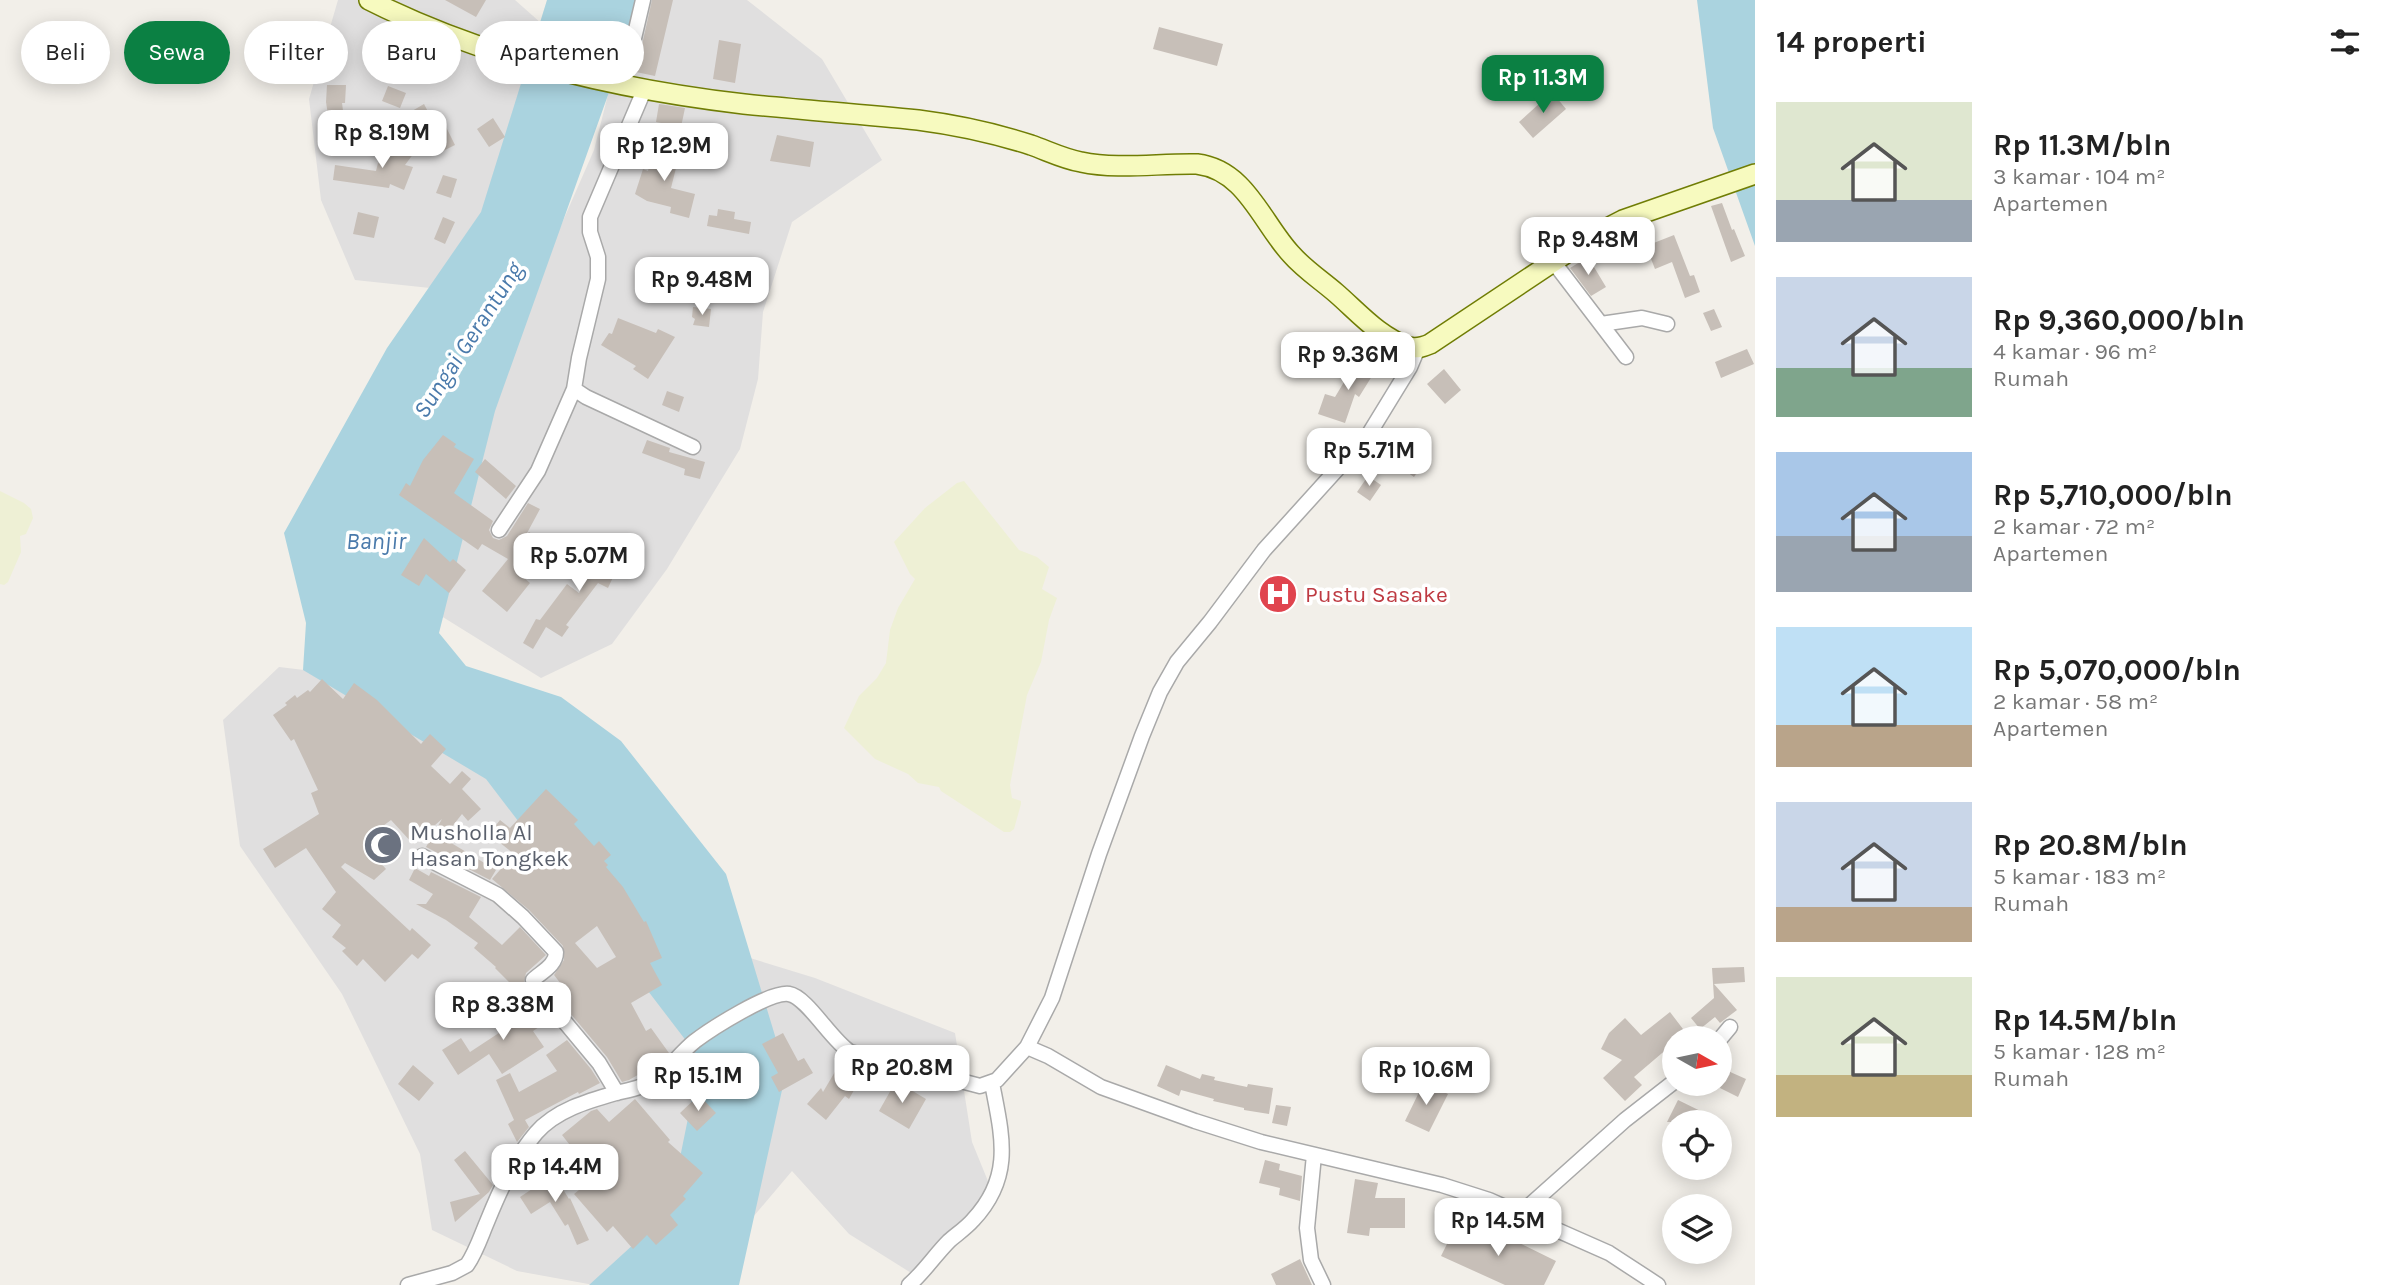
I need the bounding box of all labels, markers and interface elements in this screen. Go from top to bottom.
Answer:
chip: Beli [21,21,110,84]
chip: Sewa [124,21,230,84]
chip: Filter [244,21,348,84]
chip: Baru [362,21,461,84]
chip: Apartemen [475,21,644,84]
icon: filters [2326,23,2364,61]
text: 14 properti [1776,24,1927,60]
pin: Rp 11.3M [1471,55,1615,115]
text: Rp 11.3M [1498,64,1588,91]
pin: Rp 8.19M [310,110,454,170]
text: Rp 8.19M [334,119,430,146]
pin: Rp 12.9M [592,124,736,183]
text: Rp 11.3M/bln [1993,127,2171,163]
icon: home [1832,130,1916,214]
text: Rp 12.9M [616,132,712,159]
text: 3 kamar · 104 m² [1993,163,2166,190]
text: Apartemen [1993,190,2108,217]
pin: Rp 9.48M [1516,218,1660,277]
text: Rp 9.48M [1537,226,1639,253]
water label: Sungai Gerantung [407,256,529,423]
pin: Rp 9.48M [630,258,774,317]
text: Rp 9.48M [651,266,753,293]
text: Rp 9,360,000/bln [1993,302,2245,338]
icon: home [1832,305,1916,389]
pin: Rp 9.36M [1276,332,1420,392]
text: 4 kamar · 96 m² [1993,338,2157,365]
text: Rp 9.36M [1297,341,1399,368]
text: Rumah [1993,365,2069,392]
pin: Rp 5.71M [1297,428,1441,488]
text: Rp 5.71M [1323,437,1415,464]
text: Rp 5,710,000/bln [1993,477,2233,513]
icon: home [1832,480,1916,564]
text: 2 kamar · 72 m² [1993,513,2155,540]
water label: Banjir [346,527,407,555]
pin: Rp 5.07M [507,534,651,593]
text: Apartemen [1993,540,2108,567]
text: Rp 5.07M [529,542,629,569]
hospital icon: Pustu Sasake [1257,573,1299,615]
place label: Pustu Sasake [1305,581,1448,608]
text: Rp 5,070,000/bln [1993,652,2241,688]
icon: home [1832,655,1916,739]
text: 2 kamar · 58 m² [1993,688,2158,715]
text: Apartemen [1993,715,2108,742]
place label: Musholla Al Hasan Tongkek [410,819,569,872]
mosque icon: Musholla Al Hasan Tongkek [362,824,404,866]
text: Rp 20.8M/bln [1993,827,2188,863]
icon: home [1832,830,1916,914]
text: 5 kamar · 183 m² [1993,863,2166,890]
text: Rumah [1993,890,2069,917]
pin: Rp 8.38M [431,982,575,1042]
text: Rp 8.38M [451,991,555,1018]
text: Rp 14.5M/bln [1993,1002,2177,1038]
icon: home [1832,1005,1916,1089]
north arrow [1662,1026,1732,1096]
map controls [1662,1026,1732,1264]
text: 5 kamar · 128 m² [1993,1038,2166,1065]
pin: Rp 20.8M [830,1046,974,1105]
pin: Rp 10.6M [1354,1048,1498,1107]
pin: Rp 15.1M [626,1054,770,1113]
text: Rp 20.8M [850,1054,954,1081]
text: Rp 10.6M [1378,1056,1474,1083]
text: Rp 15.1M [653,1062,743,1089]
text: Rumah [1993,1065,2069,1092]
button: locate [1662,1110,1732,1180]
pin: Rp 14.4M [483,1144,627,1204]
text: Rp 14.4M [507,1153,603,1180]
button: layers [1662,1194,1732,1264]
pin: Rp 14.5M [1426,1198,1570,1258]
text: Rp 14.5M [1451,1207,1545,1234]

